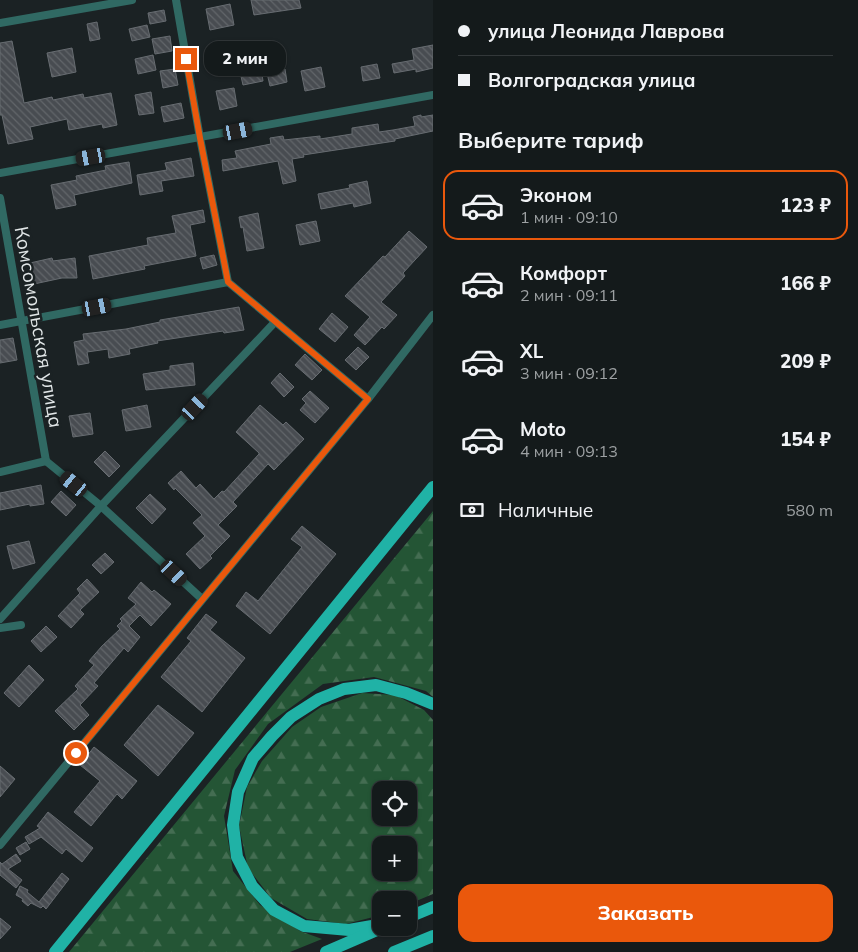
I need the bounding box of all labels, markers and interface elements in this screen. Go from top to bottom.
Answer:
text: улица Леонида Лаврова [488,19,724,43]
callout: 2 мин [204,42,286,76]
route end [175,48,197,70]
text: 2 мин [222,48,268,68]
text: Волгоградская улица [488,68,696,92]
car [221,121,254,141]
text: Выберите тариф [458,126,644,154]
car [74,147,107,167]
icon: car [460,183,505,228]
text: Эконом [520,183,592,207]
text: 123 ₽ [780,193,831,217]
text: 1 мин · 09:10 [520,207,618,227]
street label: Комсомольская улица [9,224,69,430]
icon: car [460,261,505,306]
text: Комфорт [520,261,607,285]
text: 166 ₽ [780,271,831,295]
text: 2 мин · 09:11 [520,285,618,305]
car [80,297,113,317]
icon: car [460,339,505,384]
text: XL [520,339,543,363]
text: 209 ₽ [780,349,831,373]
text: 3 мин · 09:12 [520,363,618,383]
car [179,391,210,423]
icon: car [460,417,505,462]
text: Moto [520,417,566,441]
text: 154 ₽ [780,427,831,451]
text: 4 мин · 09:13 [520,441,618,461]
car [57,469,90,499]
icon: cash [458,496,486,524]
text: Наличные [498,498,593,522]
text: 580 m [786,500,833,520]
car [157,557,190,589]
route start [65,742,87,764]
map controls [372,781,417,936]
button: locate [372,781,417,826]
button: + [372,836,417,881]
button: Заказать [458,884,833,942]
button: − [372,891,417,936]

